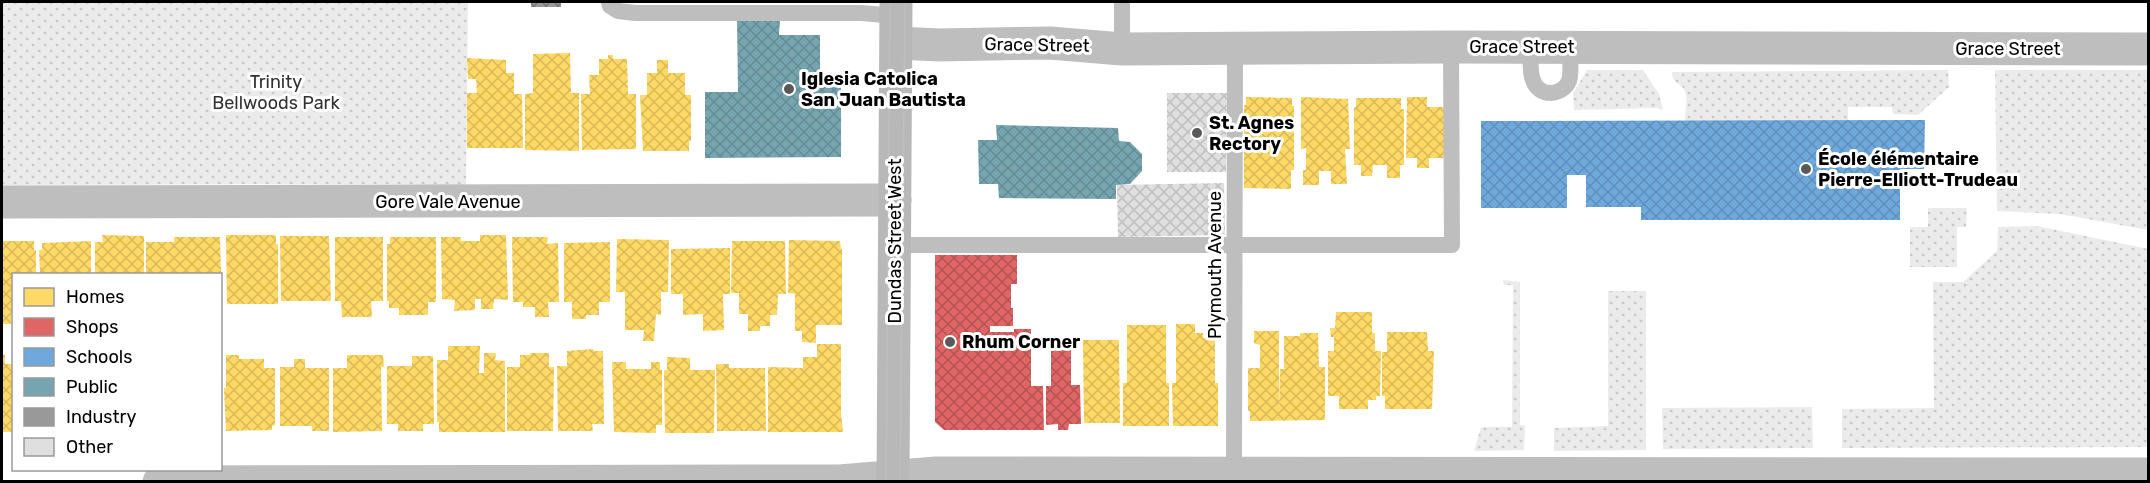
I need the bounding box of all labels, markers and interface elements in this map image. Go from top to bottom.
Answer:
street label: Grace Street [984,33,1090,57]
street label: Grace Street [1469,36,1575,58]
street label: Grace Street [1955,38,2061,60]
place label: Iglesia Catolica San Juan Bautista [801,68,966,111]
park label: Trinity Bellwoods Park [212,71,340,114]
marker: Iglesia Catolica San Juan Bautista [782,82,796,96]
place label: St. Agnes Rectory [1209,112,1294,155]
marker: St. Agnes Rectory [1190,126,1204,140]
place label: École élémentaire Pierre-Elliott-Trudeau [1818,148,2018,191]
street label: Dundas Street West [884,159,906,323]
marker: École élémentaire Pierre-Elliott-Trudeau [1799,162,1813,176]
street label: Gore Vale Avenue [375,191,521,213]
street label: Plymouth Avenue [1204,191,1226,339]
legend [12,273,222,471]
text: Homes [66,286,124,308]
text: Shops [66,316,118,338]
place label: Rhum Corner [962,331,1080,353]
marker: Rhum Corner [943,335,957,349]
text: Schools [66,346,132,368]
text: Public [66,376,118,398]
text: Industry [66,406,136,428]
text: Other [66,436,113,458]

